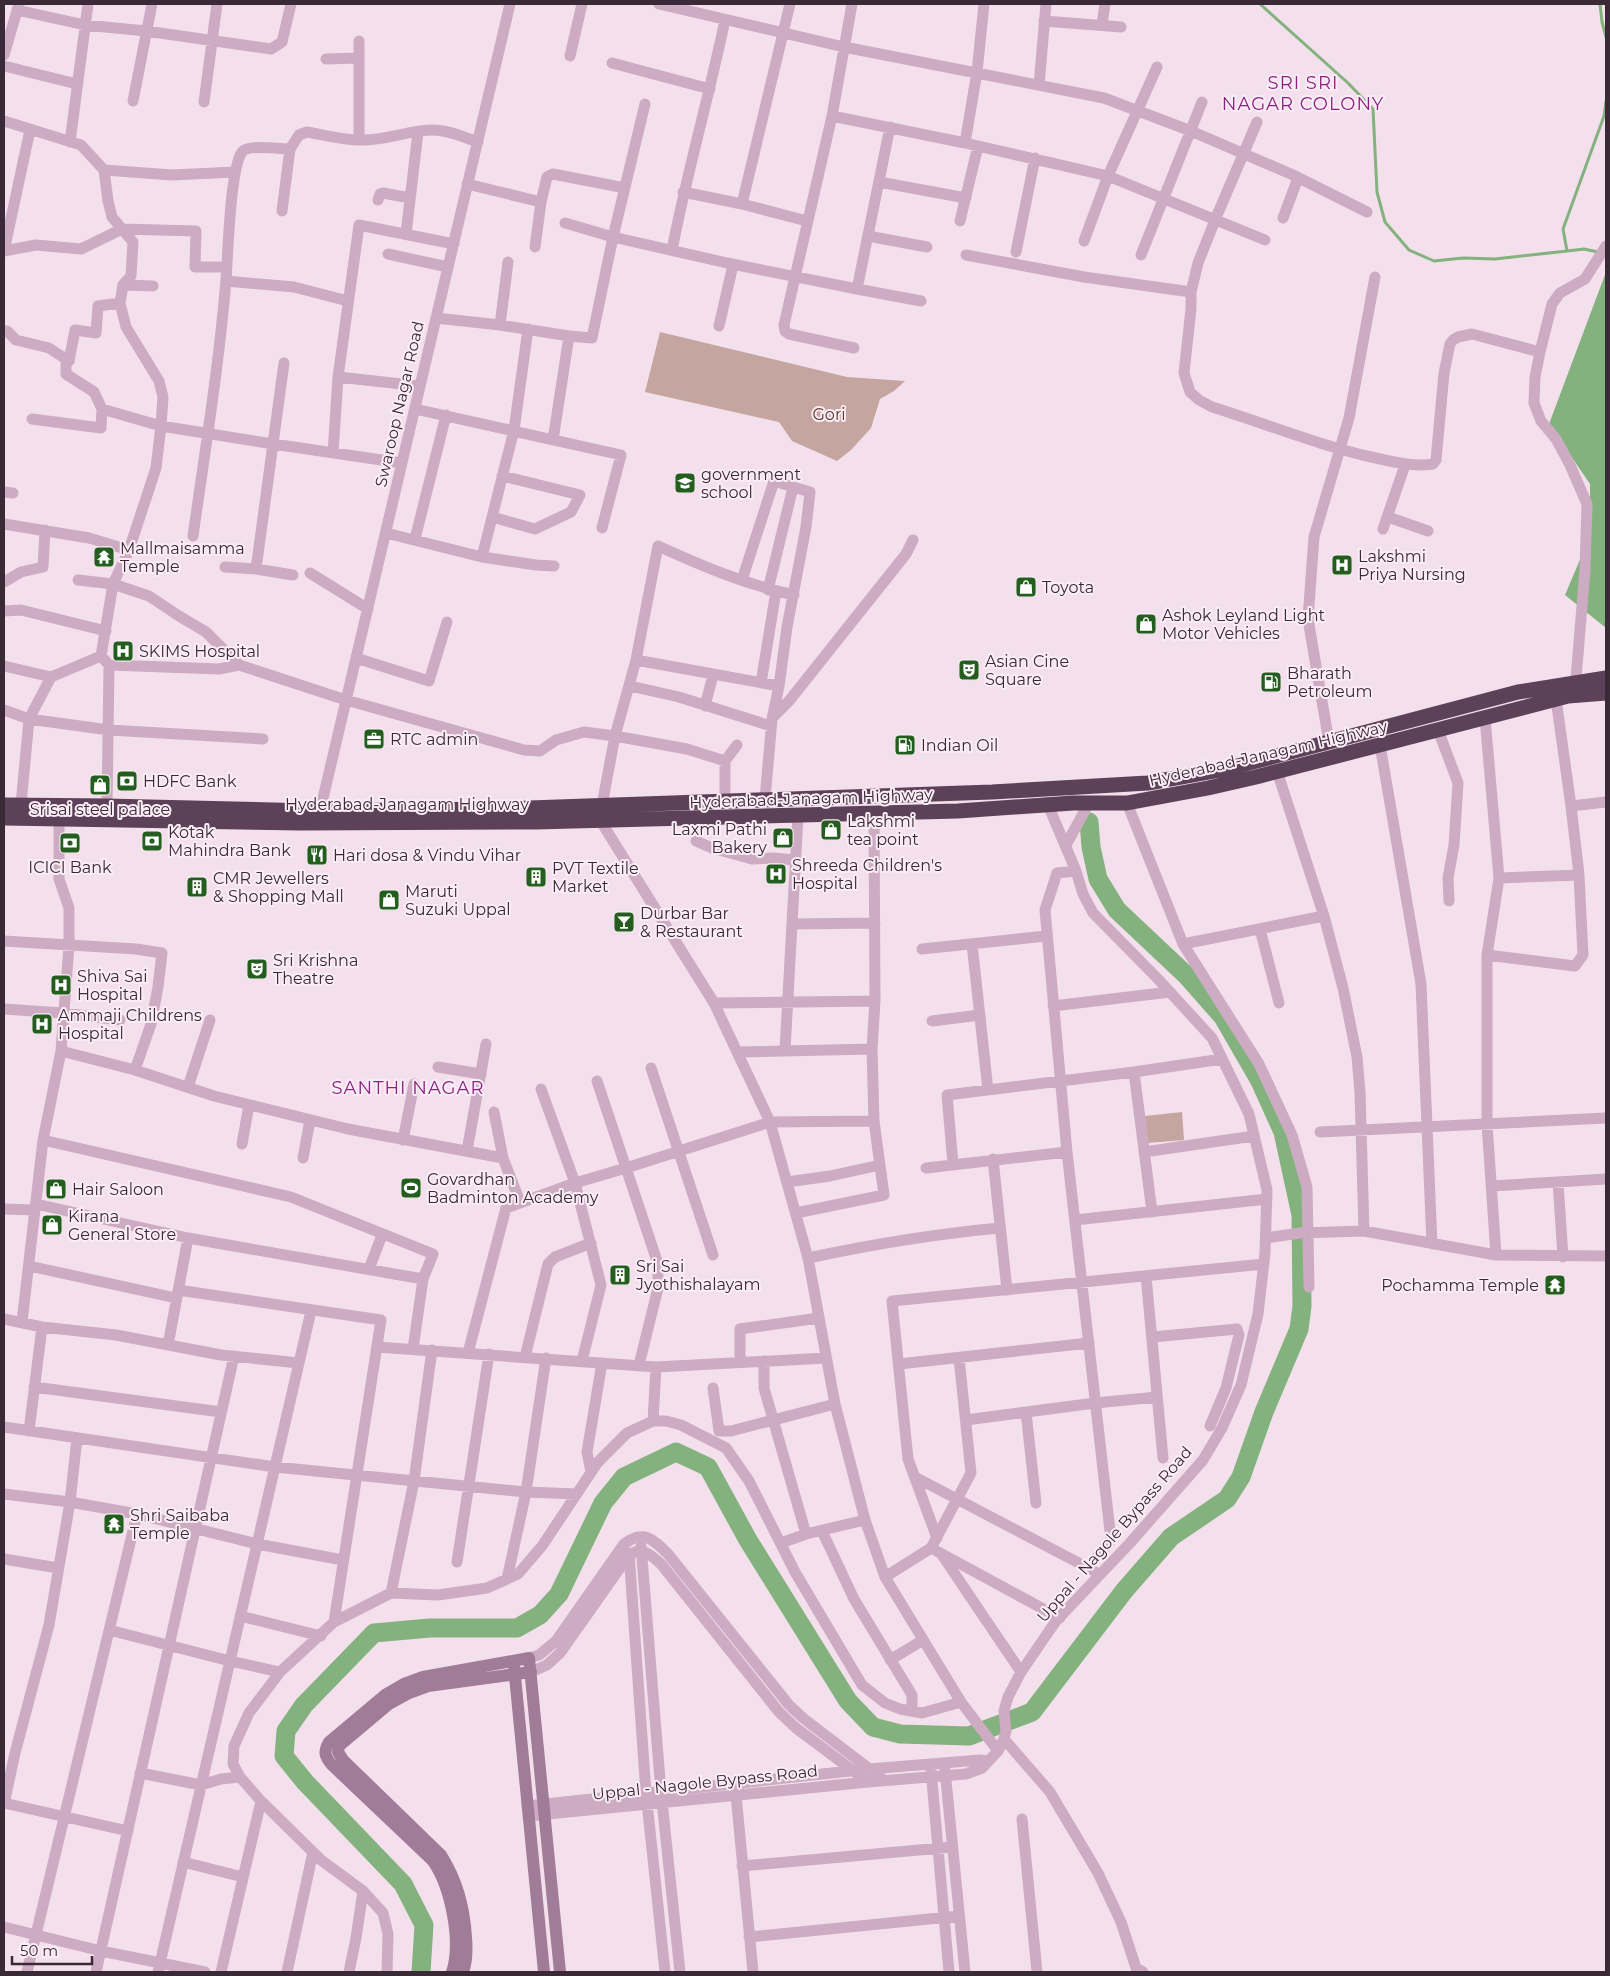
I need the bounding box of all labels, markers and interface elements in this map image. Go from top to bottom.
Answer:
district label: SRI SRI NAGAR COLONY [1222,72,1384,115]
street label: Swaroop Nagar Road [371,319,428,489]
park label: Gori [813,405,846,424]
place label: government school [701,465,801,502]
school or university icon: government school [673,471,697,495]
place label: Mallmaisamma Temple [120,539,245,576]
temple icon: Mallmaisamma Temple [92,545,116,569]
place label: Lakshmi Priya Nursing [1358,547,1466,584]
hospital icon: Lakshmi Priya Nursing [1330,553,1354,577]
shop icon: Toyota [1014,575,1038,599]
place label: Toyota [1042,578,1094,597]
place label: Ashok Leyland Light Motor Vehicles [1162,606,1325,643]
shop icon: Ashok Leyland Light Motor Vehicles [1134,612,1158,636]
hospital icon: SKIMS Hospital [111,639,135,663]
place label: SKIMS Hospital [139,642,260,661]
place label: Asian Cine Square [985,652,1069,689]
theatre icon: Asian Cine Square [957,658,981,682]
place label: Bharath Petroleum [1287,664,1372,701]
fuel station icon: Bharath Petroleum [1259,670,1283,694]
street label: Hyderabad-Janagam Highway [1147,717,1389,790]
office icon: RTC admin [362,727,386,751]
place label: RTC admin [390,730,478,749]
fuel station icon: Indian Oil [893,733,917,757]
place label: Indian Oil [921,736,998,755]
bank icon: HDFC Bank [115,769,139,793]
place label: HDFC Bank [143,772,237,791]
shop icon: Srisai steel palace [88,773,112,797]
street label: Hyderabad-Janagam Highway [689,785,933,812]
street label: Hyderabad-Janagam Highway [285,795,529,814]
place label: Srisai steel palace [30,800,170,819]
place label: Lakshmi tea point [847,812,919,849]
shop icon: Lakshmi tea point [819,818,843,842]
place label: Laxmi Pathi Bakery [672,820,767,857]
place label: Kotak Mahindra Bank [168,823,291,860]
shop icon: Laxmi Pathi Bakery [771,826,795,850]
bank icon: Kotak Mahindra Bank [140,829,164,853]
bank icon: ICICI Bank [58,831,82,855]
restaurant icon: Hari dosa & Vindu Vihar [305,843,329,867]
place label: Hari dosa & Vindu Vihar [333,846,521,865]
place label: Shreeda Children's Hospital [792,856,942,893]
place label: ICICI Bank [28,858,112,877]
place label: PVT Textile Market [552,859,639,896]
hospital icon: Shreeda Children's Hospital [764,862,788,886]
building icon: PVT Textile Market [524,865,548,889]
place label: CMR Jewellers & Shopping Mall [213,869,344,906]
building icon: CMR Jewellers & Shopping Mall [185,875,209,899]
place label: Maruti Suzuki Uppal [405,882,511,919]
shop icon: Maruti Suzuki Uppal [377,888,401,912]
place label: Durbar Bar & Restaurant [640,904,743,941]
bar icon: Durbar Bar & Restaurant [612,910,636,934]
place label: Sri Krishna Theatre [273,951,358,988]
theatre icon: Sri Krishna Theatre [245,957,269,981]
place label: Shiva Sai Hospital [77,967,148,1004]
hospital icon: Shiva Sai Hospital [49,973,73,997]
place label: Ammaji Childrens Hospital [58,1006,202,1043]
hospital icon: Ammaji Childrens Hospital [30,1012,54,1036]
district label: SANTHI NAGAR [332,1077,484,1099]
place label: Govardhan Badminton Academy [427,1170,599,1207]
sports icon: Govardhan Badminton Academy [399,1176,423,1200]
shop icon: Hair Saloon [44,1177,68,1201]
place label: Hair Saloon [72,1180,164,1199]
place label: Kirana General Store [68,1207,176,1244]
shop icon: Kirana General Store [40,1213,64,1237]
place label: Sri Sai Jyothishalayam [635,1257,760,1294]
building icon: Sri Sai Jyothishalayam [608,1263,632,1287]
temple icon: Pochamma Temple [1543,1273,1567,1297]
place label: Pochamma Temple [1381,1276,1539,1295]
street label: Uppal - Nagole Bypass Road [1033,1443,1196,1626]
place label: Shri Saibaba Temple [130,1506,230,1543]
temple icon: Shri Saibaba Temple [102,1512,126,1536]
street label: Uppal - Nagole Bypass Road [591,1761,819,1804]
scale bar [12,1934,92,1966]
text: 50 m [20,1941,58,1960]

